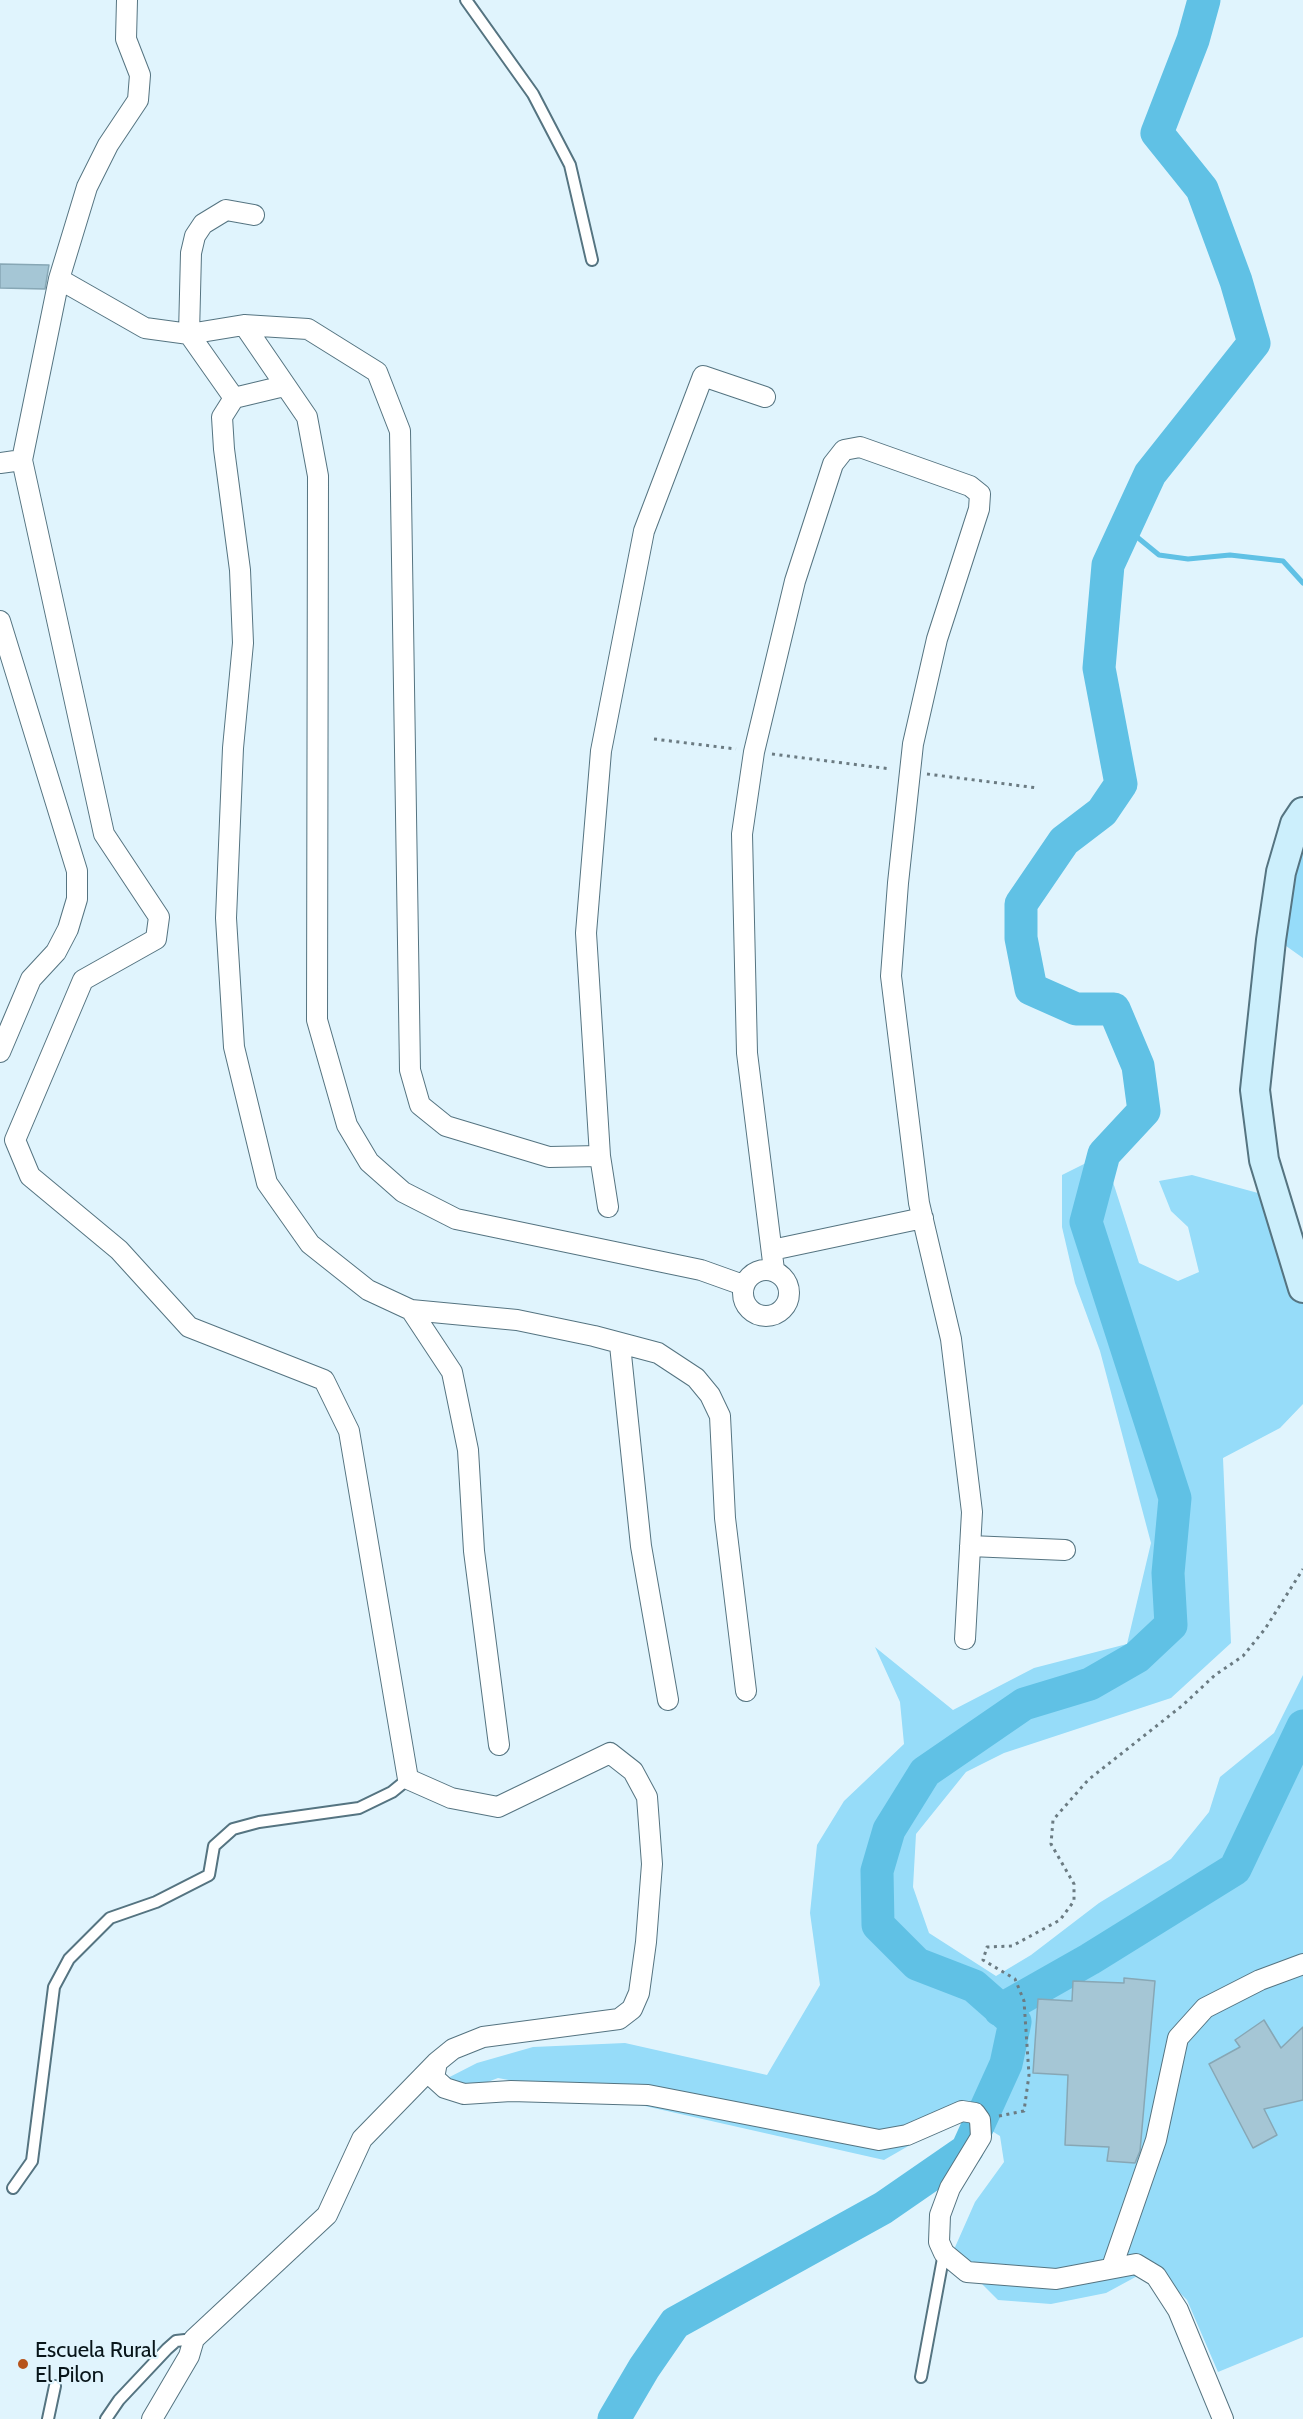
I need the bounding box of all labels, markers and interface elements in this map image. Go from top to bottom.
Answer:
place label: Escuela Rural El Pilon [35,2338,157,2390]
marker: Escuela Rural El Pilon [16,2357,30,2371]

